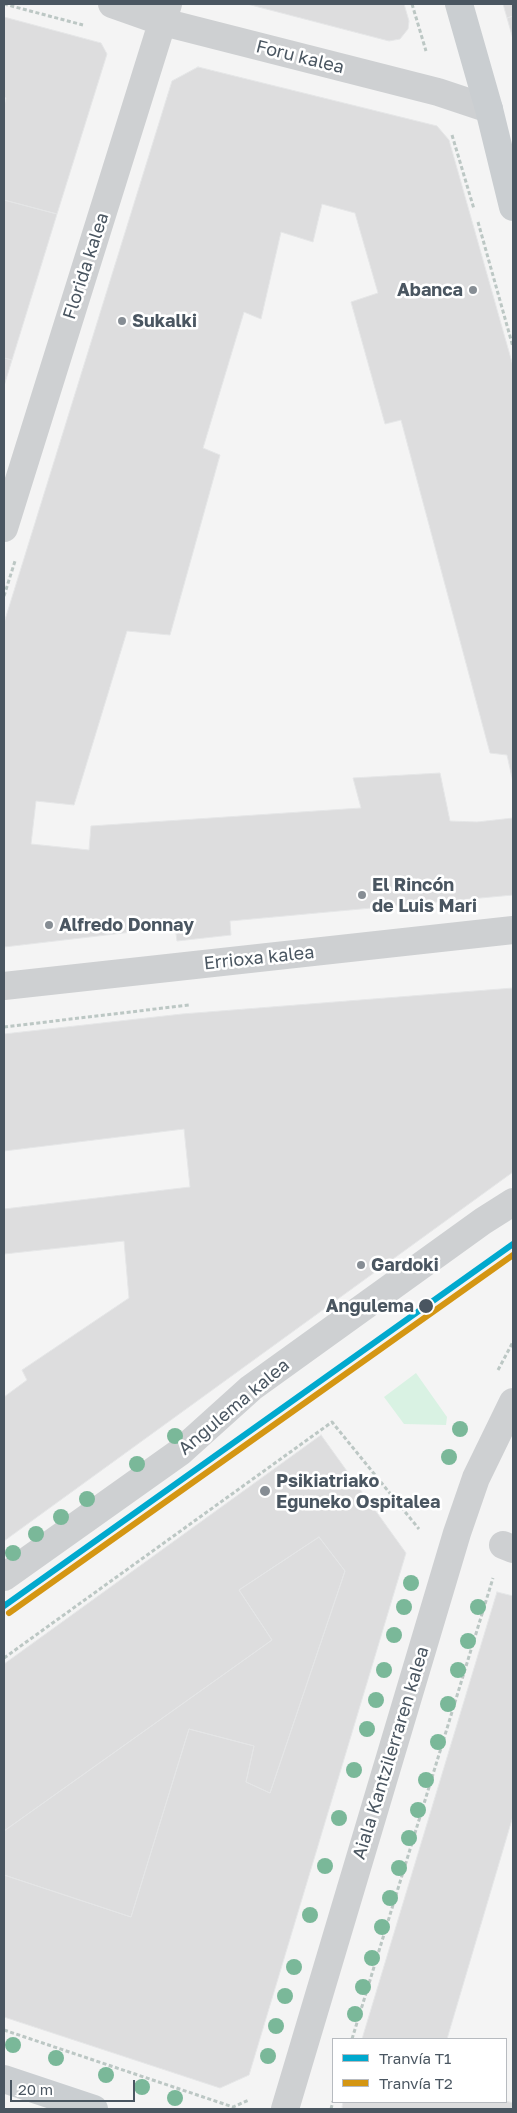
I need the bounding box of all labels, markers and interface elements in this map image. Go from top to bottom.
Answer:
street label: Foru kalea [254,36,346,78]
street label: Florida kalea [59,210,113,322]
place label: Abanca [397,279,463,301]
marker: Abanca [467,284,479,296]
place label: Sukalki [132,310,197,332]
marker: Sukalki [116,315,128,327]
place label: El Rincón de Luis Mari [372,874,477,916]
marker: El Rincón de Luis Mari [356,889,368,901]
place label: Alfredo Donnay [59,914,194,936]
marker: Alfredo Donnay [43,919,55,931]
street label: Errioxa kalea [203,941,315,975]
place label: Gardoki [371,1254,439,1276]
marker: Gardoki [355,1259,367,1271]
place label: Angulema [326,1295,414,1317]
marker: Angulema [417,1297,435,1315]
street label: Angulema kalea [174,1354,294,1460]
place label: Psikiatriako Eguneko Ospitalea [276,1470,440,1512]
marker: Psikiatriako Eguneko Ospitalea [258,1484,272,1498]
street label: Aiala Kantzilerraren kalea [348,1644,434,1862]
legend [332,2038,507,2103]
text: Tranvía T1 [379,2049,451,2067]
scale bar [12,2070,138,2102]
text: Tranvía T2 [379,2074,453,2092]
text: 20 m [18,2080,53,2098]

